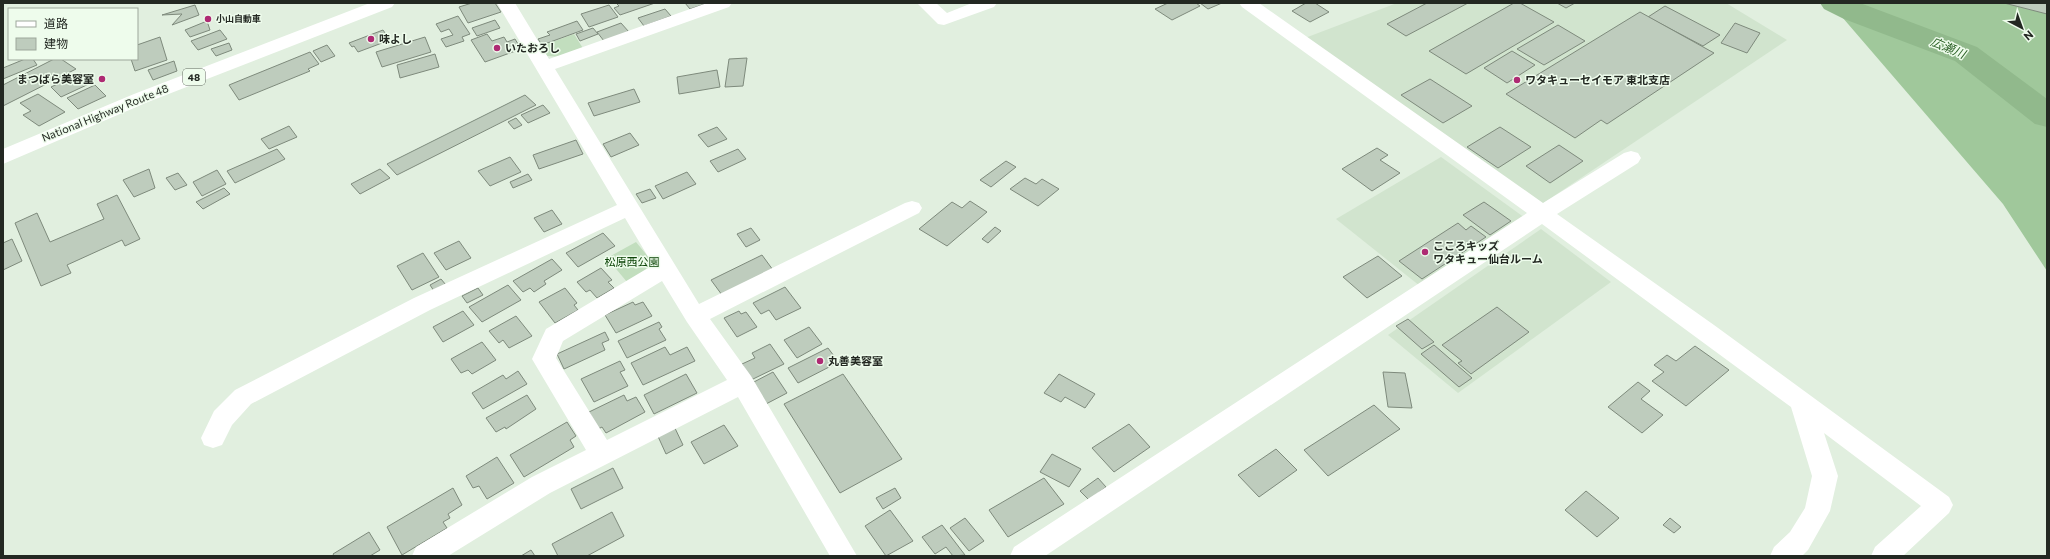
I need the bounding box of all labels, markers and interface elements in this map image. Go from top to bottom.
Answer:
legend [8,8,138,60]
north arrow [2002,8,2042,48]
place label: 小山自動車 [216,13,261,24]
marker: 小山自動車 [203,14,213,24]
text: 道路 [44,16,68,30]
text: N [2022,28,2036,44]
place label: 味よし [379,32,412,45]
marker: 味よし [366,34,376,44]
water label: 広瀬川 [1929,34,1970,61]
text: 建物 [44,36,68,50]
place label: いたおろし [505,41,560,54]
marker: いたおろし [492,43,502,53]
road number: 48 [183,69,205,85]
place label: まつばら美容室 [17,72,94,85]
place label: ワタキューセイモア 東北支店 [1525,73,1670,86]
marker: まつばら美容室 [97,74,107,84]
marker: ワタキューセイモア 東北支店 [1512,75,1522,85]
street label: National Highway Route 48 [40,81,170,144]
place label: こころキッズ ワタキュー仙台ルーム [1433,239,1543,265]
marker: こころキッズ ワタキュー仙台ルーム [1420,247,1430,257]
park label: 松原西公園 [605,255,660,268]
place label: 丸善美容室 [828,354,883,367]
marker: 丸善美容室 [815,356,825,366]

